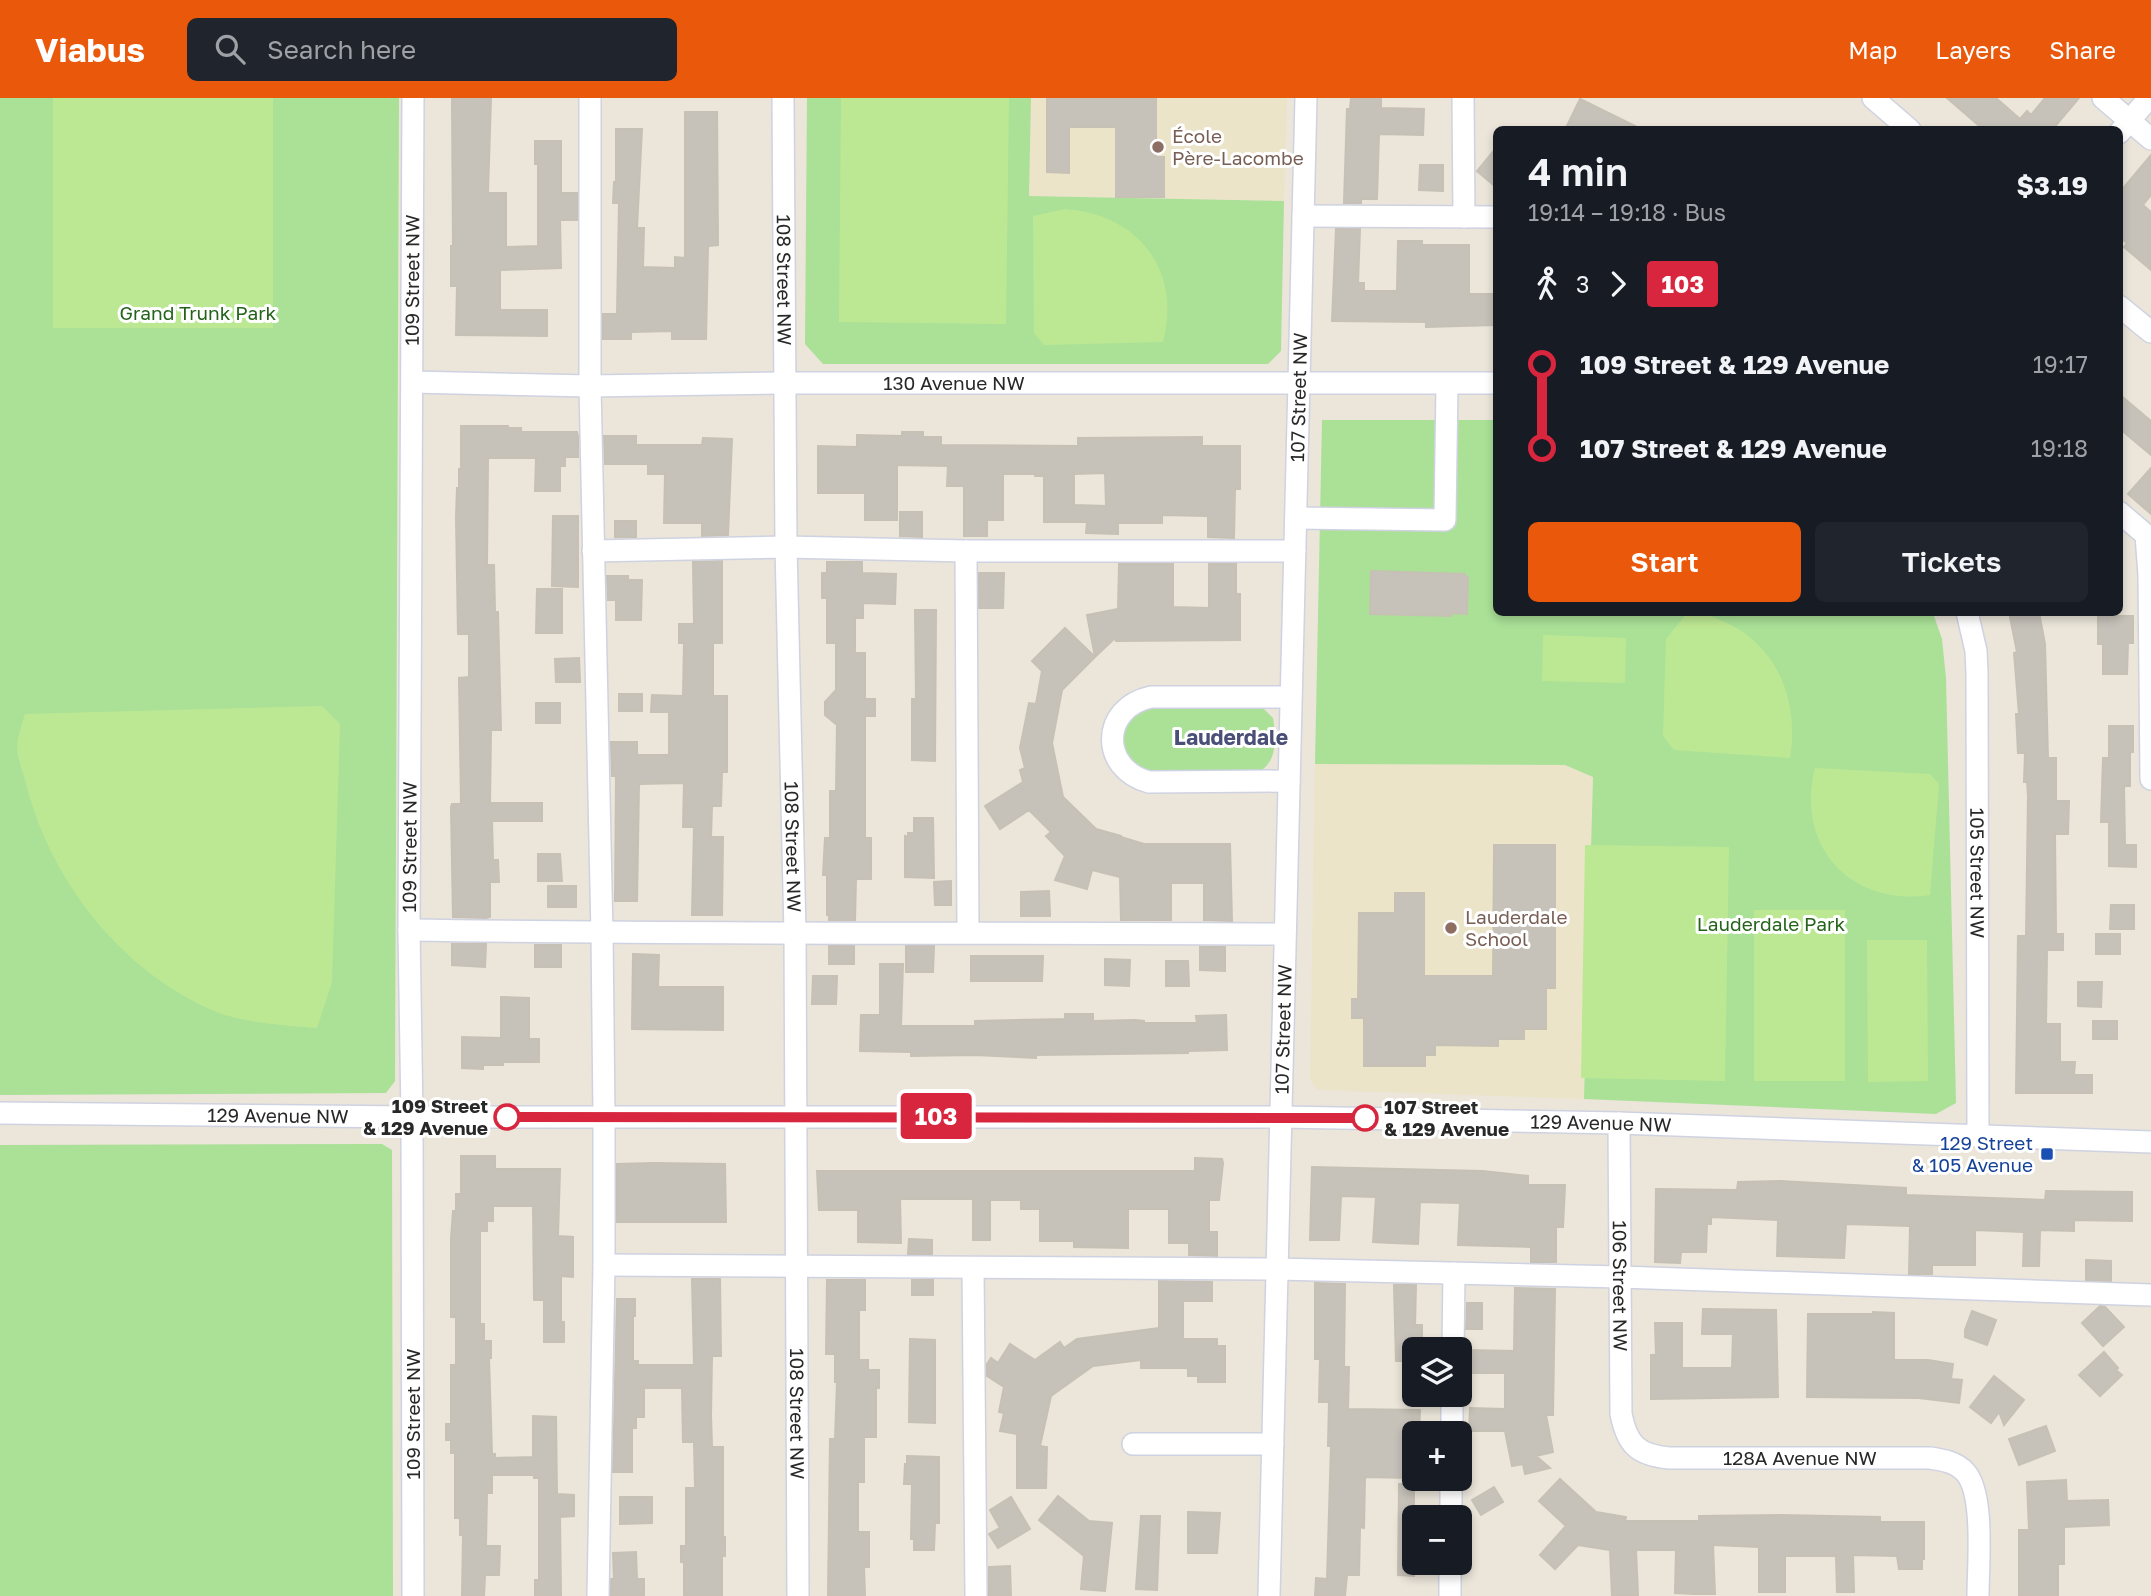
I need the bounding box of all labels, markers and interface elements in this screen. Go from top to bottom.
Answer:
search box [187,18,677,81]
text: Viabus [35,30,145,69]
icon: search [211,30,249,68]
text: Search here [267,34,416,65]
text: Map [1848,35,1897,64]
text: Layers [1935,35,2011,64]
text: Share [2049,35,2116,64]
place label: École Père-Lacombe [1172,124,1304,169]
marker: École Père-Lacombe [1150,139,1166,155]
text: 4 min [1528,149,1628,194]
text: $3.19 [2016,170,2088,201]
text: 19:14 – 19:18 · Bus [1528,198,1726,226]
street label: 109 Street NW [400,214,423,346]
street label: 108 Street NW [773,214,797,346]
icon: walk [1528,265,1566,303]
icon: forward [1599,265,1637,303]
text: 103 [1661,269,1704,298]
text: 3 [1576,270,1589,298]
park label: Grand Trunk Park [120,301,277,324]
street label: 107 Street NW [1285,332,1311,462]
text: 109 Street & 129 Avenue [1580,349,1889,380]
text: 19:17 [2033,350,2088,378]
street label: 130 Avenue NW [883,371,1025,394]
text: 107 Street & 129 Avenue [1580,433,1887,464]
text: 19:18 [2031,434,2088,462]
button: Start [1528,522,1801,602]
button: Tickets [1815,522,2088,602]
district label: Lauderdale [1174,724,1288,750]
street label: 109 Street NW [397,781,421,913]
street label: 108 Street NW [780,781,807,913]
street label: 105 Street NW [1966,808,1990,938]
place label: Lauderdale School [1465,905,1568,950]
park label: Lauderdale Park [1697,912,1845,935]
marker: Lauderdale School [1443,920,1459,936]
street label: 107 Street NW [1269,964,1296,1094]
line badge: 103 [896,1093,976,1139]
place label: 109 Street & 129 Avenue [363,1094,488,1139]
place label: 107 Street & 129 Avenue [1384,1095,1509,1140]
text: 103 [915,1101,957,1130]
street label: 129 Avenue NW [207,1103,349,1127]
marker: 109 Street & 129 Avenue [494,1104,520,1130]
marker: 107 Street & 129 Avenue [1352,1105,1378,1131]
street label: 129 Avenue NW [1530,1109,1672,1136]
place label: 129 Street & 105 Avenue [1912,1131,2033,1176]
marker: 129 Street & 105 Avenue [2039,1146,2055,1162]
street label: 106 Street NW [1609,1220,1633,1352]
map controls [1402,1337,1472,1575]
button: layers [1402,1337,1472,1407]
street label: 108 Street NW [786,1348,809,1479]
street label: 109 Street NW [401,1349,424,1479]
button: + [1402,1421,1472,1491]
street label: 128A Avenue NW [1723,1446,1877,1469]
button: − [1402,1505,1472,1575]

